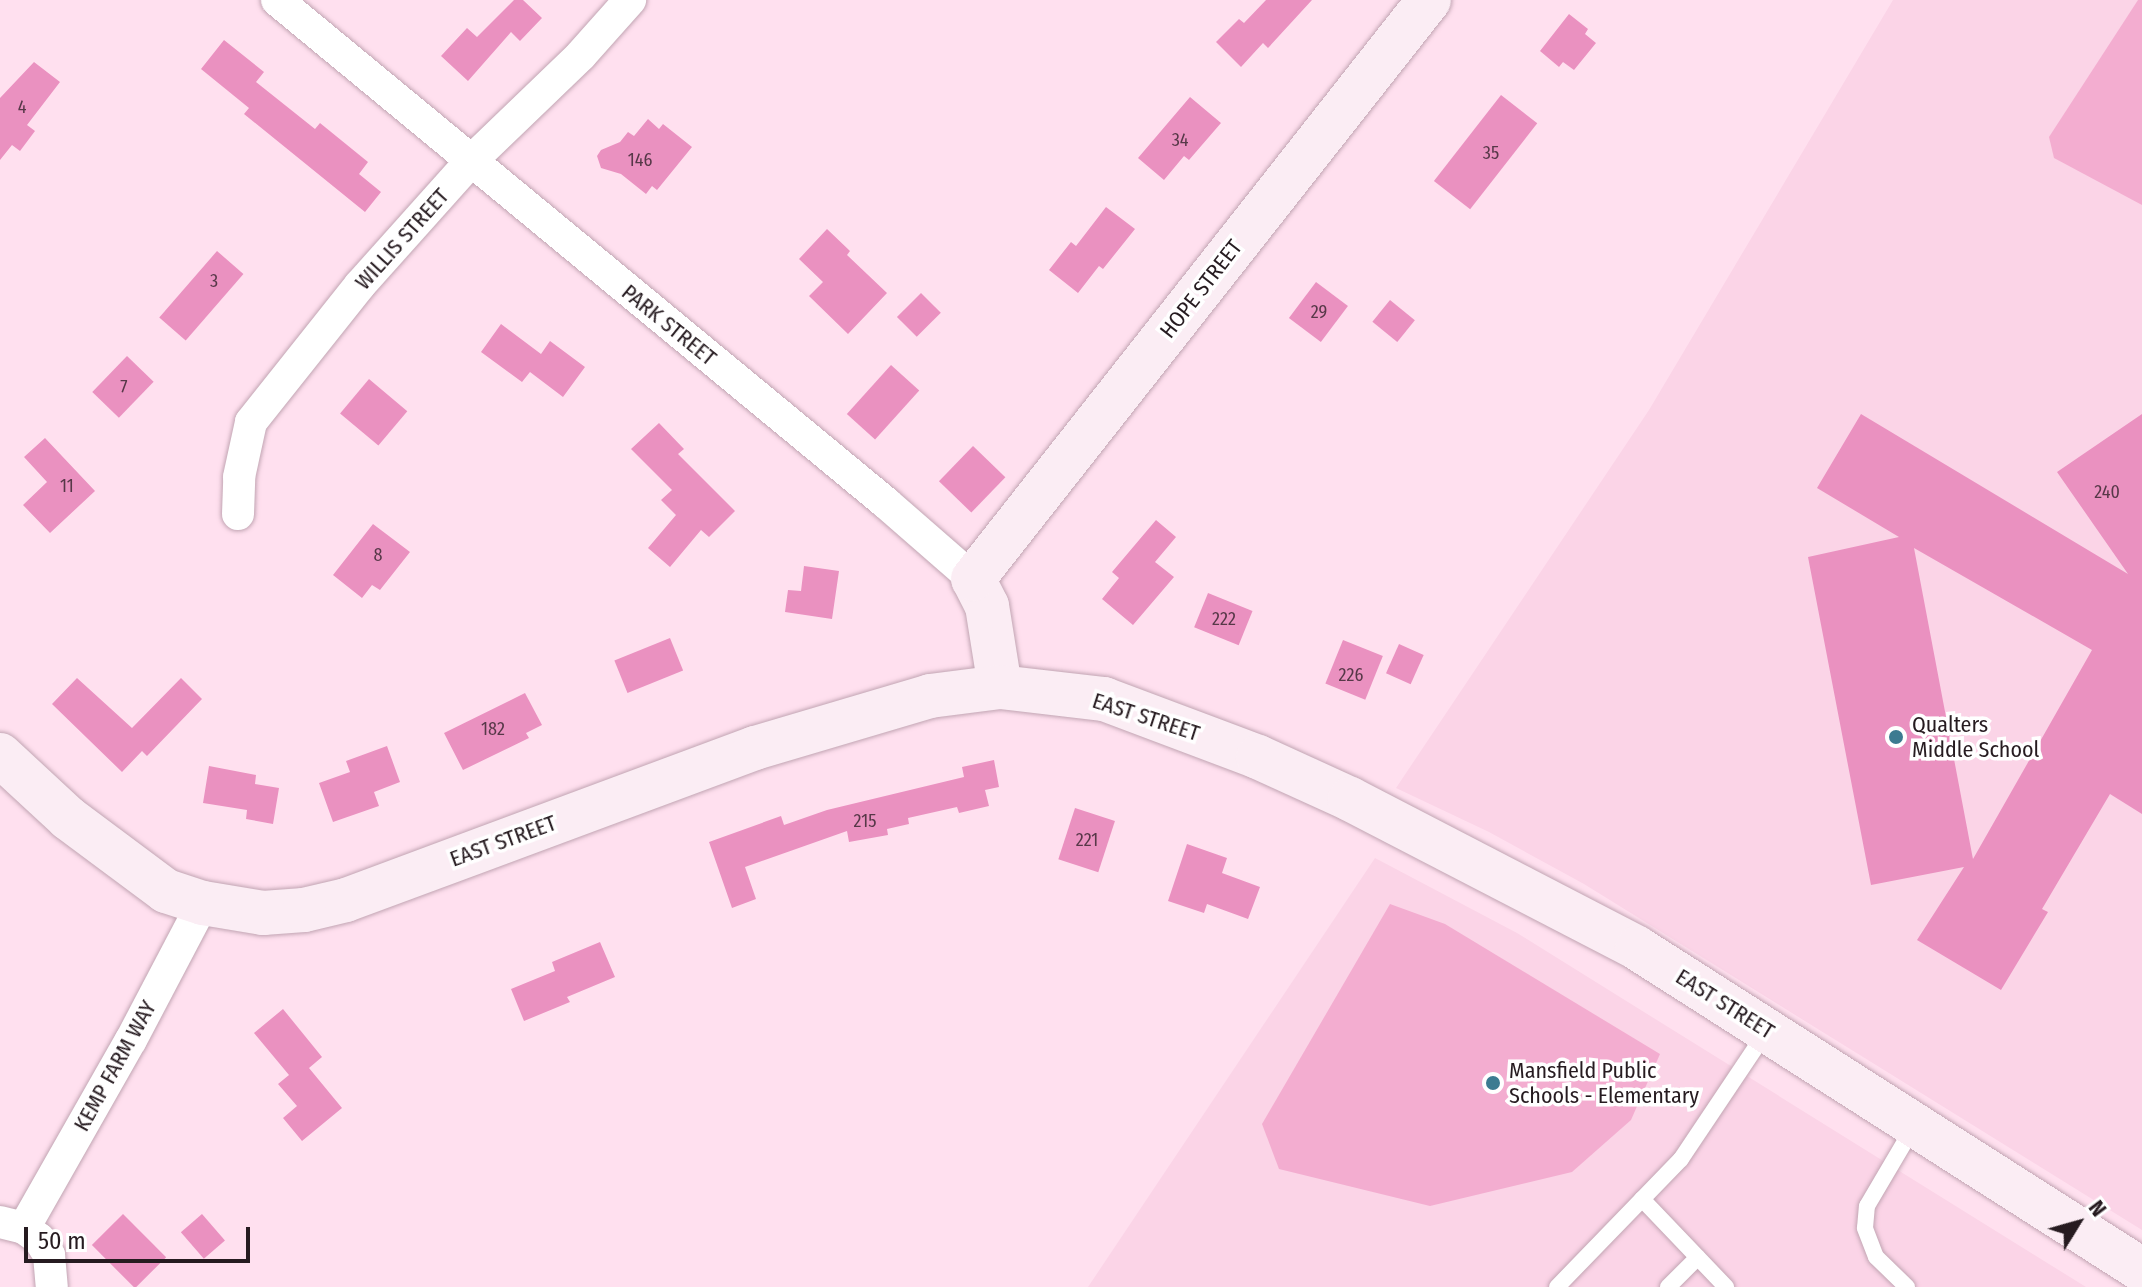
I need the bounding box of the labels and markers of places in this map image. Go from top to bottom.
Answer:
place label: Qualters Middle School [1912,711,2039,762]
marker: Qualters Middle School [1887,728,1905,746]
place label: Mansfield Public Schools - Elementary [1509,1057,1699,1108]
marker: Mansfield Public Schools - Elementary [1484,1074,1502,1092]

